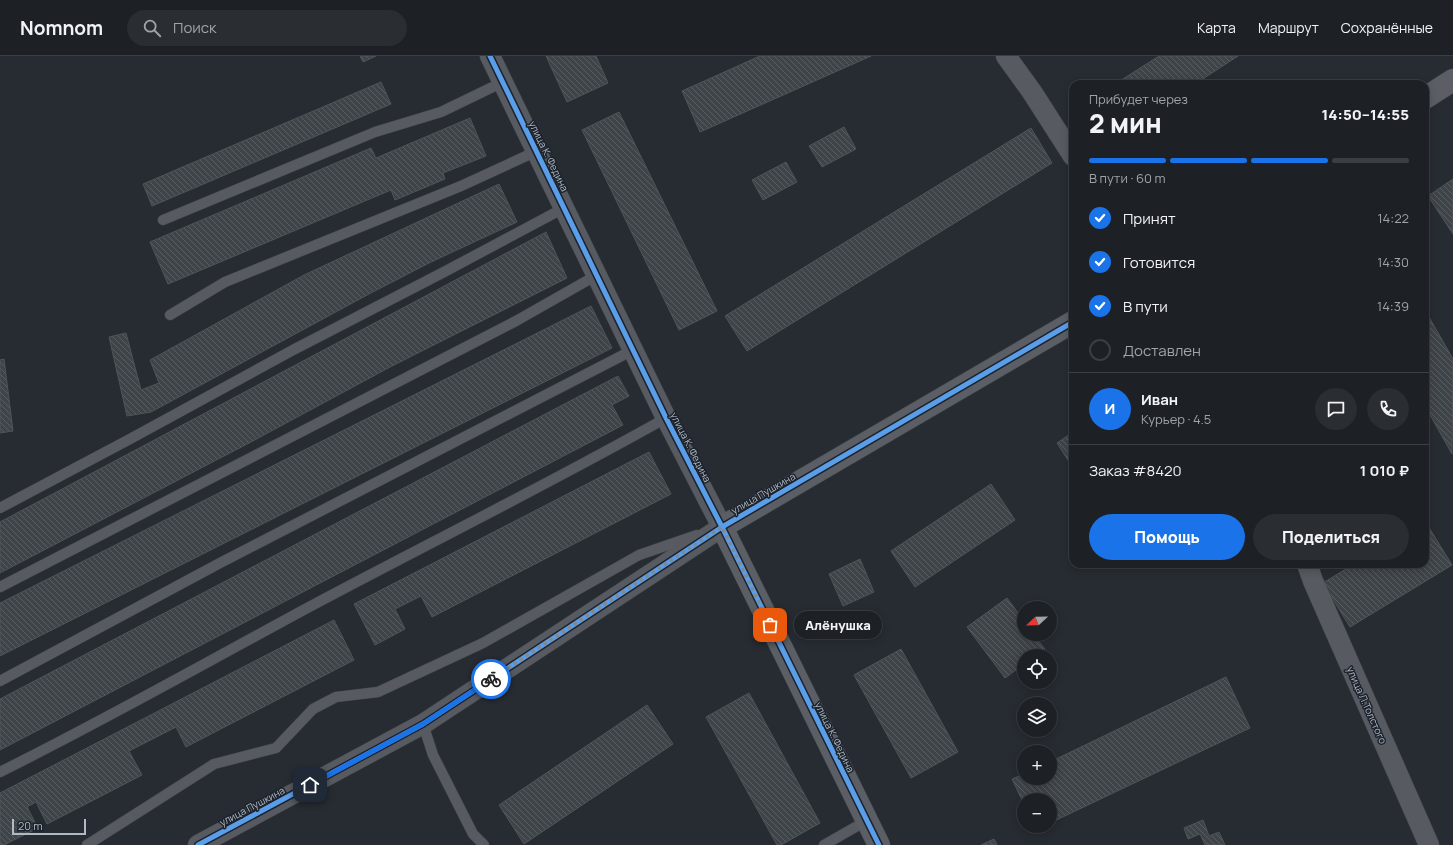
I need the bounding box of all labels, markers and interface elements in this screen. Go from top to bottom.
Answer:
search box [127,10,407,46]
text: Nomnom [20,15,103,41]
icon: search [141,17,163,39]
text: Поиск [173,17,217,38]
text: Карта [1197,18,1236,37]
text: Маршрут [1258,18,1319,37]
text: Сохранённые [1341,18,1433,37]
text: Прибудет через [1089,90,1188,108]
text: 14:50–14:55 [1322,104,1409,125]
text: 2 мин [1089,105,1162,141]
street label: улица К. Федина [526,118,572,194]
text: В пути · 60 m [1089,169,1166,187]
icon: check [1089,207,1111,229]
text: Принят [1123,208,1176,229]
text: 14:22 [1378,209,1409,227]
icon: check [1089,251,1111,273]
text: Готовится [1123,252,1195,273]
text: 14:30 [1377,253,1409,271]
icon: check [1089,295,1111,317]
text: В пути [1123,296,1168,317]
text: 14:39 [1377,297,1409,315]
text: Доставлен [1123,340,1201,361]
button: chat [1315,388,1357,430]
button: phone [1367,388,1409,430]
text: Иван [1141,389,1178,410]
text: И [1105,398,1115,419]
street label: улица К. Федина [667,410,715,484]
text: Курьер · 4.5 [1141,410,1211,428]
text: Заказ #8420 [1089,460,1182,481]
text: 1 010 ₽ [1360,460,1409,481]
street label: улица Пушкина [728,469,798,517]
button: Помощь [1089,514,1245,560]
button: Поделиться [1253,514,1409,560]
north arrow [1017,601,1057,641]
map controls [1017,601,1057,833]
pin [753,608,787,642]
callout: Алёнушка [794,611,882,639]
icon: bag [759,614,781,636]
text: Алёнушка [805,616,871,634]
button: locate [1017,649,1057,689]
courier [471,659,511,699]
street label: улица Л.Толстого [1344,664,1390,746]
icon: bike [480,668,502,690]
button: layers [1017,697,1057,737]
street label: улица К. Федина [812,699,858,775]
button: + [1017,745,1057,785]
pin [293,768,327,802]
icon: home [299,774,321,796]
street label: улица Пушкина [217,783,287,829]
button: − [1017,793,1057,833]
scale bar [12,817,86,836]
text: 20 m [18,818,43,833]

